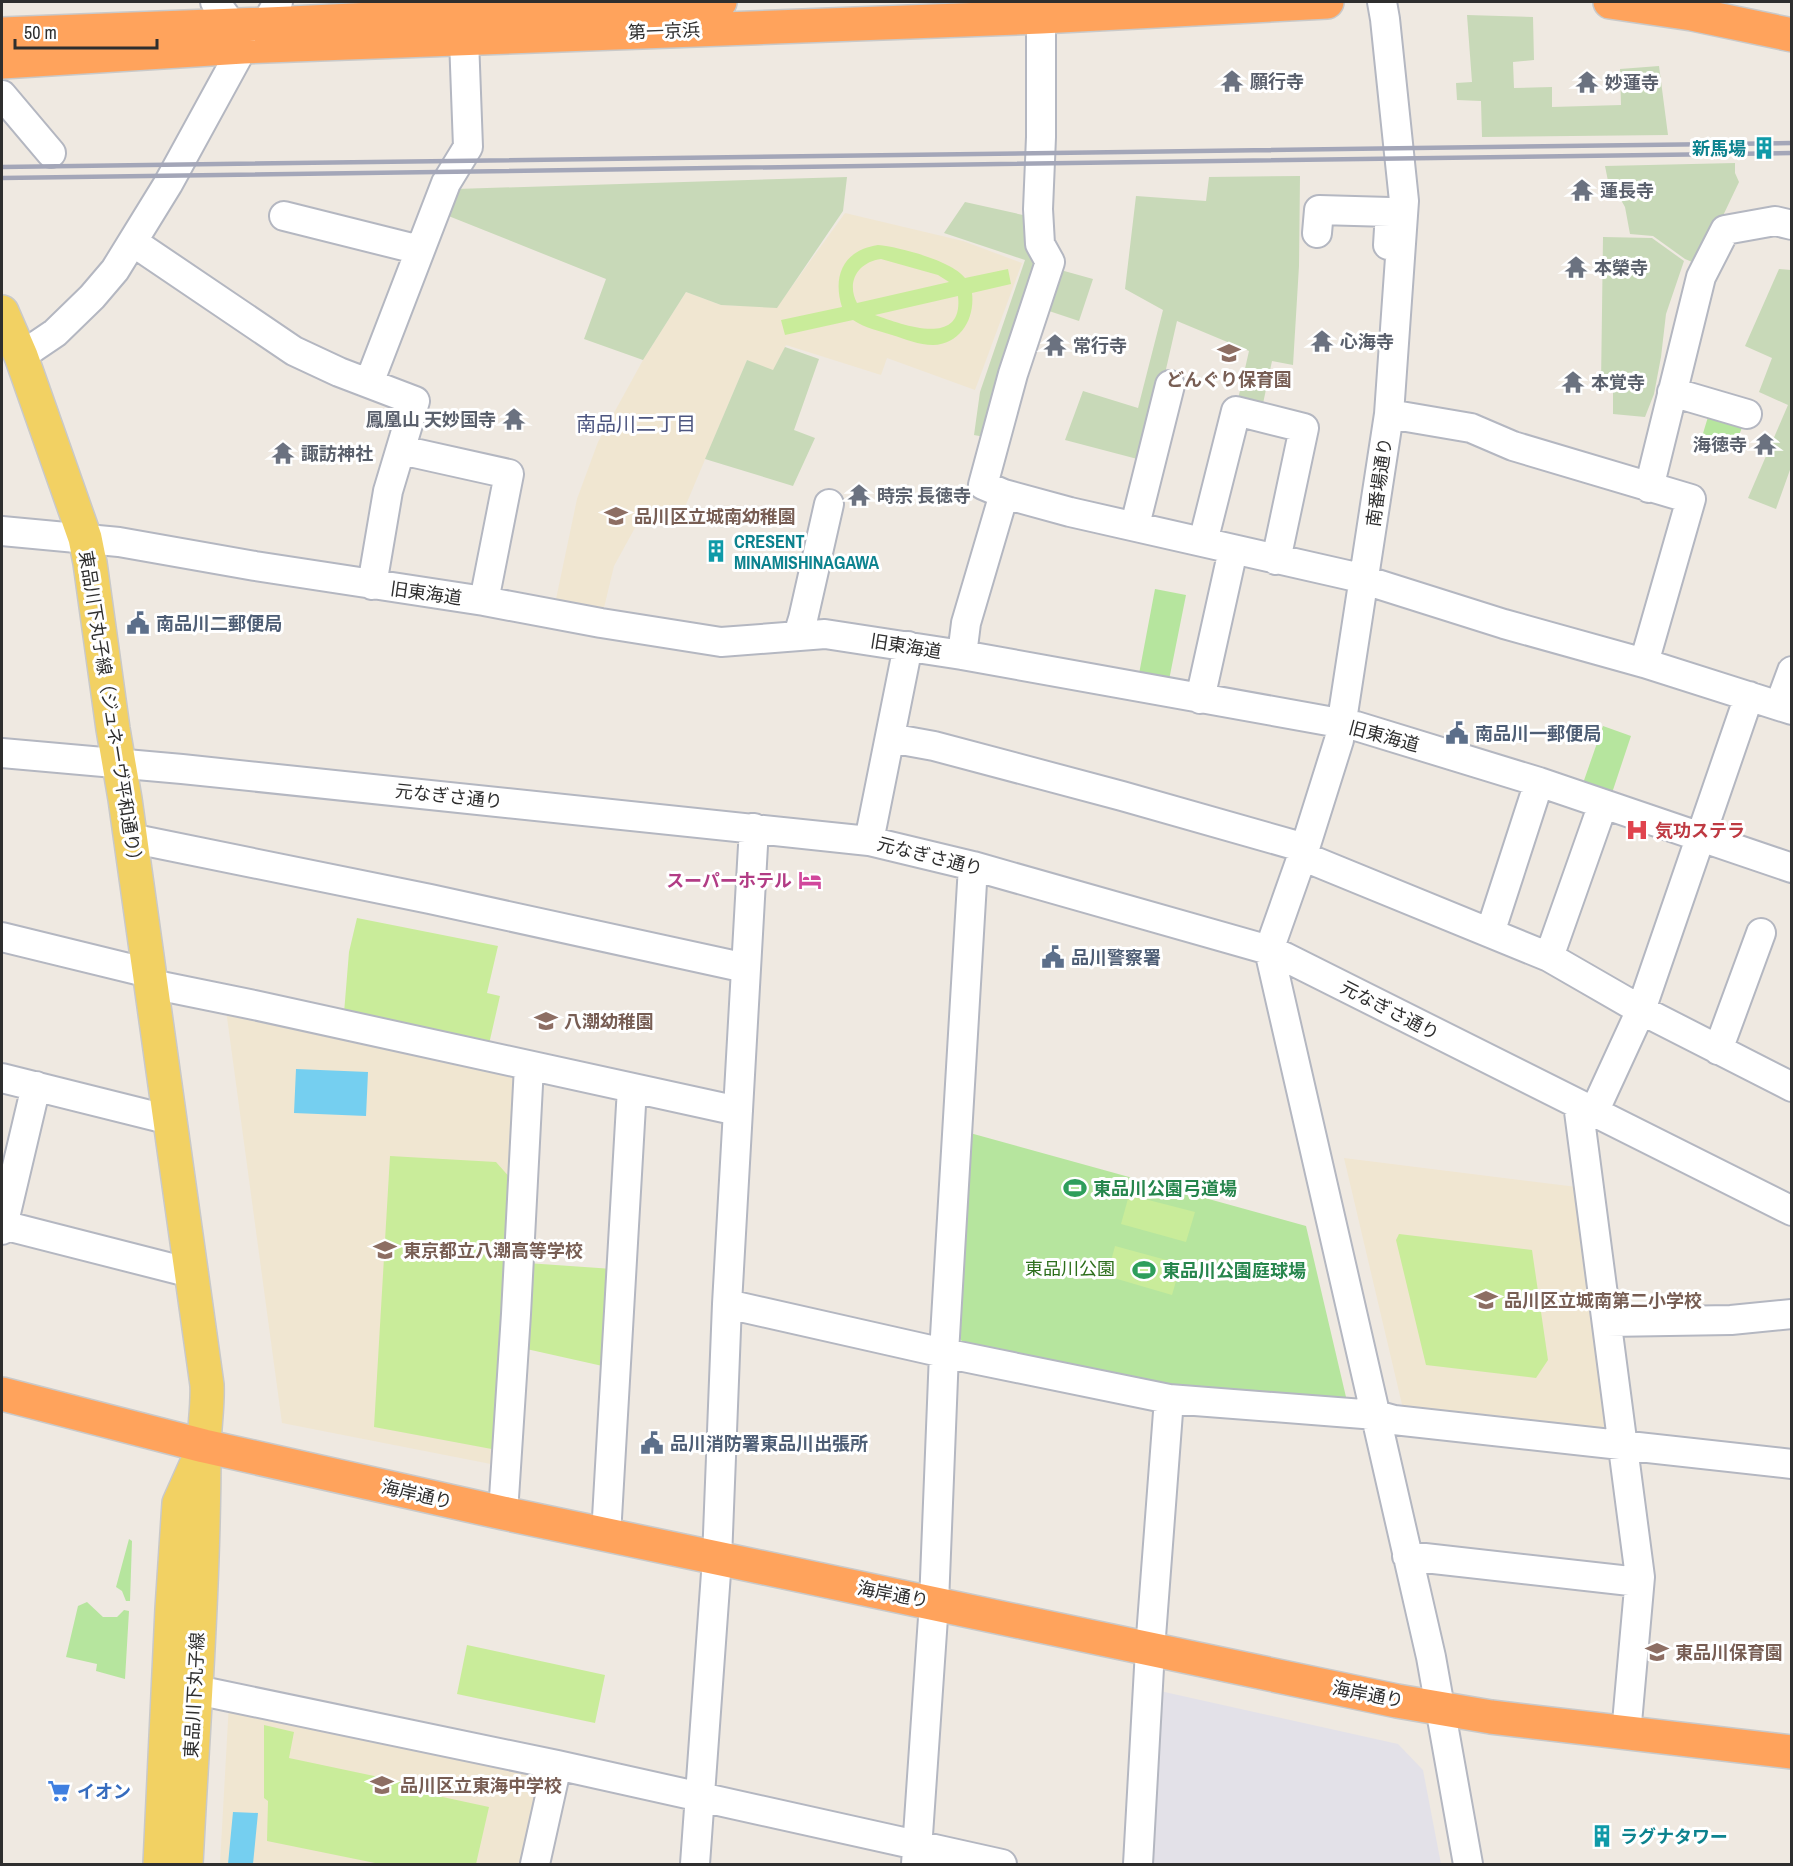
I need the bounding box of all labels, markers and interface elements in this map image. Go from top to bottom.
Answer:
scale bar [15,12,158,50]
street label: 第一京浜 [628,17,700,45]
text: 50 m [24,20,57,45]
temple icon: 願行寺 [1219,68,1245,94]
place label: 願行寺 [1250,69,1304,94]
temple icon: 妙蓮寺 [1574,69,1600,95]
place label: 妙蓮寺 [1605,70,1659,95]
building icon: 新馬場 [1751,135,1777,161]
place label: 新馬場 [1692,136,1746,161]
temple icon: 蓮長寺 [1569,177,1595,203]
place label: 蓮長寺 [1600,178,1654,203]
temple icon: 本榮寺 [1563,254,1589,280]
place label: 本榮寺 [1594,255,1648,280]
temple icon: 心海寺 [1309,328,1335,354]
place label: 心海寺 [1340,329,1394,354]
temple icon: 常行寺 [1042,332,1068,358]
place label: 常行寺 [1073,333,1127,358]
school or university icon: どんぐり保育園 [1216,340,1242,366]
place label: どんぐり保育園 [1166,367,1292,392]
temple icon: 本覚寺 [1560,369,1586,395]
place label: 本覚寺 [1591,370,1645,395]
temple icon: 鳳凰山 天妙国寺 [501,406,527,432]
place label: 鳳凰山 天妙国寺 [366,407,496,432]
district label: 南品川二丁目 [576,410,696,437]
temple icon: 海徳寺 [1752,431,1778,457]
place label: 海徳寺 [1693,432,1747,457]
street label: 南番場通り [1360,436,1398,528]
temple icon: 諏訪神社 [270,440,296,466]
place label: 諏訪神社 [301,441,373,466]
temple icon: 時宗 長徳寺 [846,482,872,508]
place label: 時宗 長徳寺 [877,483,971,508]
school or university icon: 品川区立城南幼稚園 [603,503,629,529]
place label: 品川区立城南幼稚園 [634,504,796,529]
place label: CRESENT MINAMISHINAGAWA [734,529,879,575]
building icon: CRESENT MINAMISHINAGAWA [703,538,729,564]
street label: 東品川下丸子線（ジュネーヴ平和通り） [73,549,149,871]
street label: 旧東海道 [389,576,463,610]
public building icon: 南品川二郵便局 [125,610,151,636]
place label: 南品川二郵便局 [156,611,282,636]
street label: 旧東海道 [868,628,944,664]
street label: 旧東海道 [1346,715,1422,757]
public building icon: 南品川一郵便局 [1444,720,1470,746]
place label: 南品川一郵便局 [1475,721,1601,746]
street label: 元なぎさ通り [394,778,504,814]
hospital icon: 気功ステラ [1624,817,1650,843]
place label: 気功ステラ [1655,818,1745,843]
street label: 元なぎさ通り [875,831,985,881]
hotel icon: スーパーホテル [797,867,823,893]
place label: スーパーホテル [666,868,792,893]
public building icon: 品川警察署 [1040,944,1066,970]
place label: 品川警察署 [1071,945,1161,970]
street label: 元なぎさ通り [1336,974,1444,1046]
school or university icon: 八潮幼稚園 [533,1008,559,1034]
place label: 八潮幼稚園 [564,1009,654,1034]
sports icon: 東品川公園弓道場 [1062,1175,1088,1201]
place label: 東品川公園弓道場 [1093,1176,1237,1201]
school or university icon: 東京都立八潮高等学校 [372,1237,398,1263]
place label: 東京都立八潮高等学校 [403,1238,583,1263]
park label: 東品川公園 [1025,1256,1115,1281]
sports icon: 東品川公園庭球場 [1131,1257,1157,1283]
place label: 東品川公園庭球場 [1162,1258,1306,1283]
school or university icon: 品川区立城南第二小学校 [1473,1287,1499,1313]
place label: 品川区立城南第二小学校 [1504,1288,1702,1313]
public building icon: 品川消防署東品川出張所 [639,1430,665,1456]
place label: 品川消防署東品川出張所 [670,1431,868,1456]
street label: 海岸通り [379,1474,455,1514]
street label: 海岸通り [855,1575,931,1613]
street label: 東品川下丸子線 [178,1631,210,1759]
school or university icon: 東品川保育園 [1644,1639,1670,1665]
place label: 東品川保育園 [1675,1640,1783,1665]
street label: 海岸通り [1330,1675,1406,1713]
school or university icon: 品川区立東海中学校 [369,1772,395,1798]
place label: 品川区立東海中学校 [400,1773,562,1798]
supermarket icon: イオン [46,1778,72,1804]
place label: イオン [77,1779,131,1804]
building icon: ラグナタワー [1589,1823,1615,1849]
place label: ラグナタワー [1620,1824,1728,1849]

